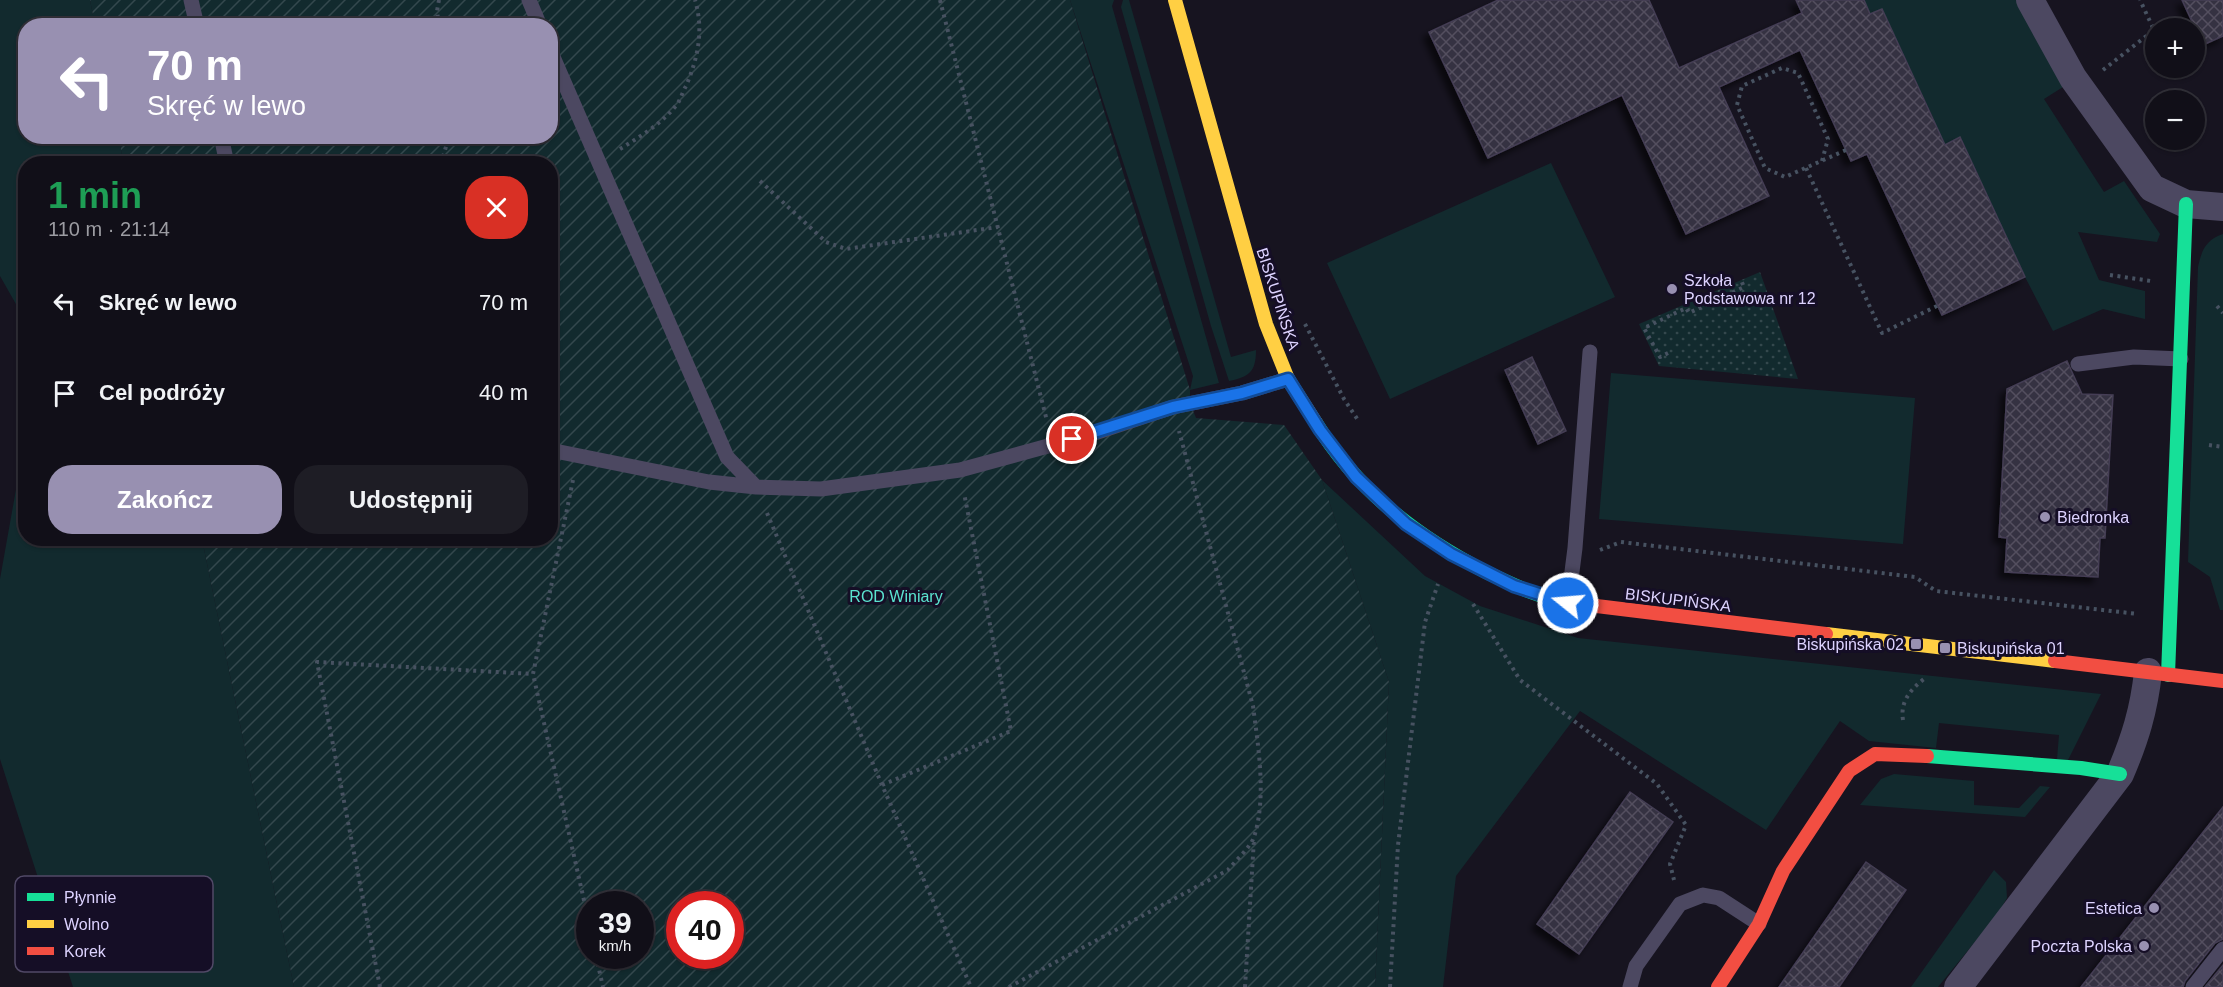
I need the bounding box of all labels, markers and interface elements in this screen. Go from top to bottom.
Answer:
map controls [2145,18,2205,150]
button: + [2145,18,2205,78]
icon: left [48,42,126,120]
text: 70 m [147,42,243,89]
button: − [2145,90,2205,150]
text: Skręć w lewo [147,91,306,121]
text: 1 min [48,175,142,216]
button: close [465,176,528,239]
text: 110 m · 21:14 [48,218,170,240]
street label: BISKUPIŃSKA [1253,245,1304,353]
place label: Szkoła Podstawowa nr 12 [1684,272,1816,307]
marker: Szkoła Podstawowa nr 12 [1665,282,1679,296]
icon: left [48,287,81,320]
text: Skręć w lewo [99,290,237,315]
text: 70 m [479,290,528,315]
icon: arrive [48,377,81,410]
text: Cel podróży [99,380,225,405]
text: 40 m [479,380,528,405]
pin [1046,413,1097,464]
icon: arrive [1055,422,1088,455]
button: Zakończ [48,465,282,534]
button: Udostępnij [294,465,528,534]
place label: Biedronka [2057,509,2129,526]
marker: Biedronka [2038,510,2052,524]
position arrow [1536,571,1600,635]
street label: BISKUPIŃSKA [1624,584,1732,615]
park label: ROD Winiary [849,588,943,605]
place label: Biskupińska 02 [1796,636,1904,653]
marker: Biskupińska 02 [1909,637,1923,651]
place label: Biskupińska 01 [1957,640,2065,657]
marker: Biskupińska 01 [1938,641,1952,655]
legend [15,876,213,972]
text: Płynnie [64,889,117,906]
speed limit sign: 40 [666,891,744,969]
place label: Estetica [2085,900,2142,917]
marker: Estetica [2147,901,2161,915]
text: 39 [598,906,632,939]
text: Wolno [64,916,109,933]
text: km/h [599,937,631,954]
place label: Poczta Polska [2031,938,2132,955]
marker: Poczta Polska [2137,939,2151,953]
text: Korek [64,943,107,960]

